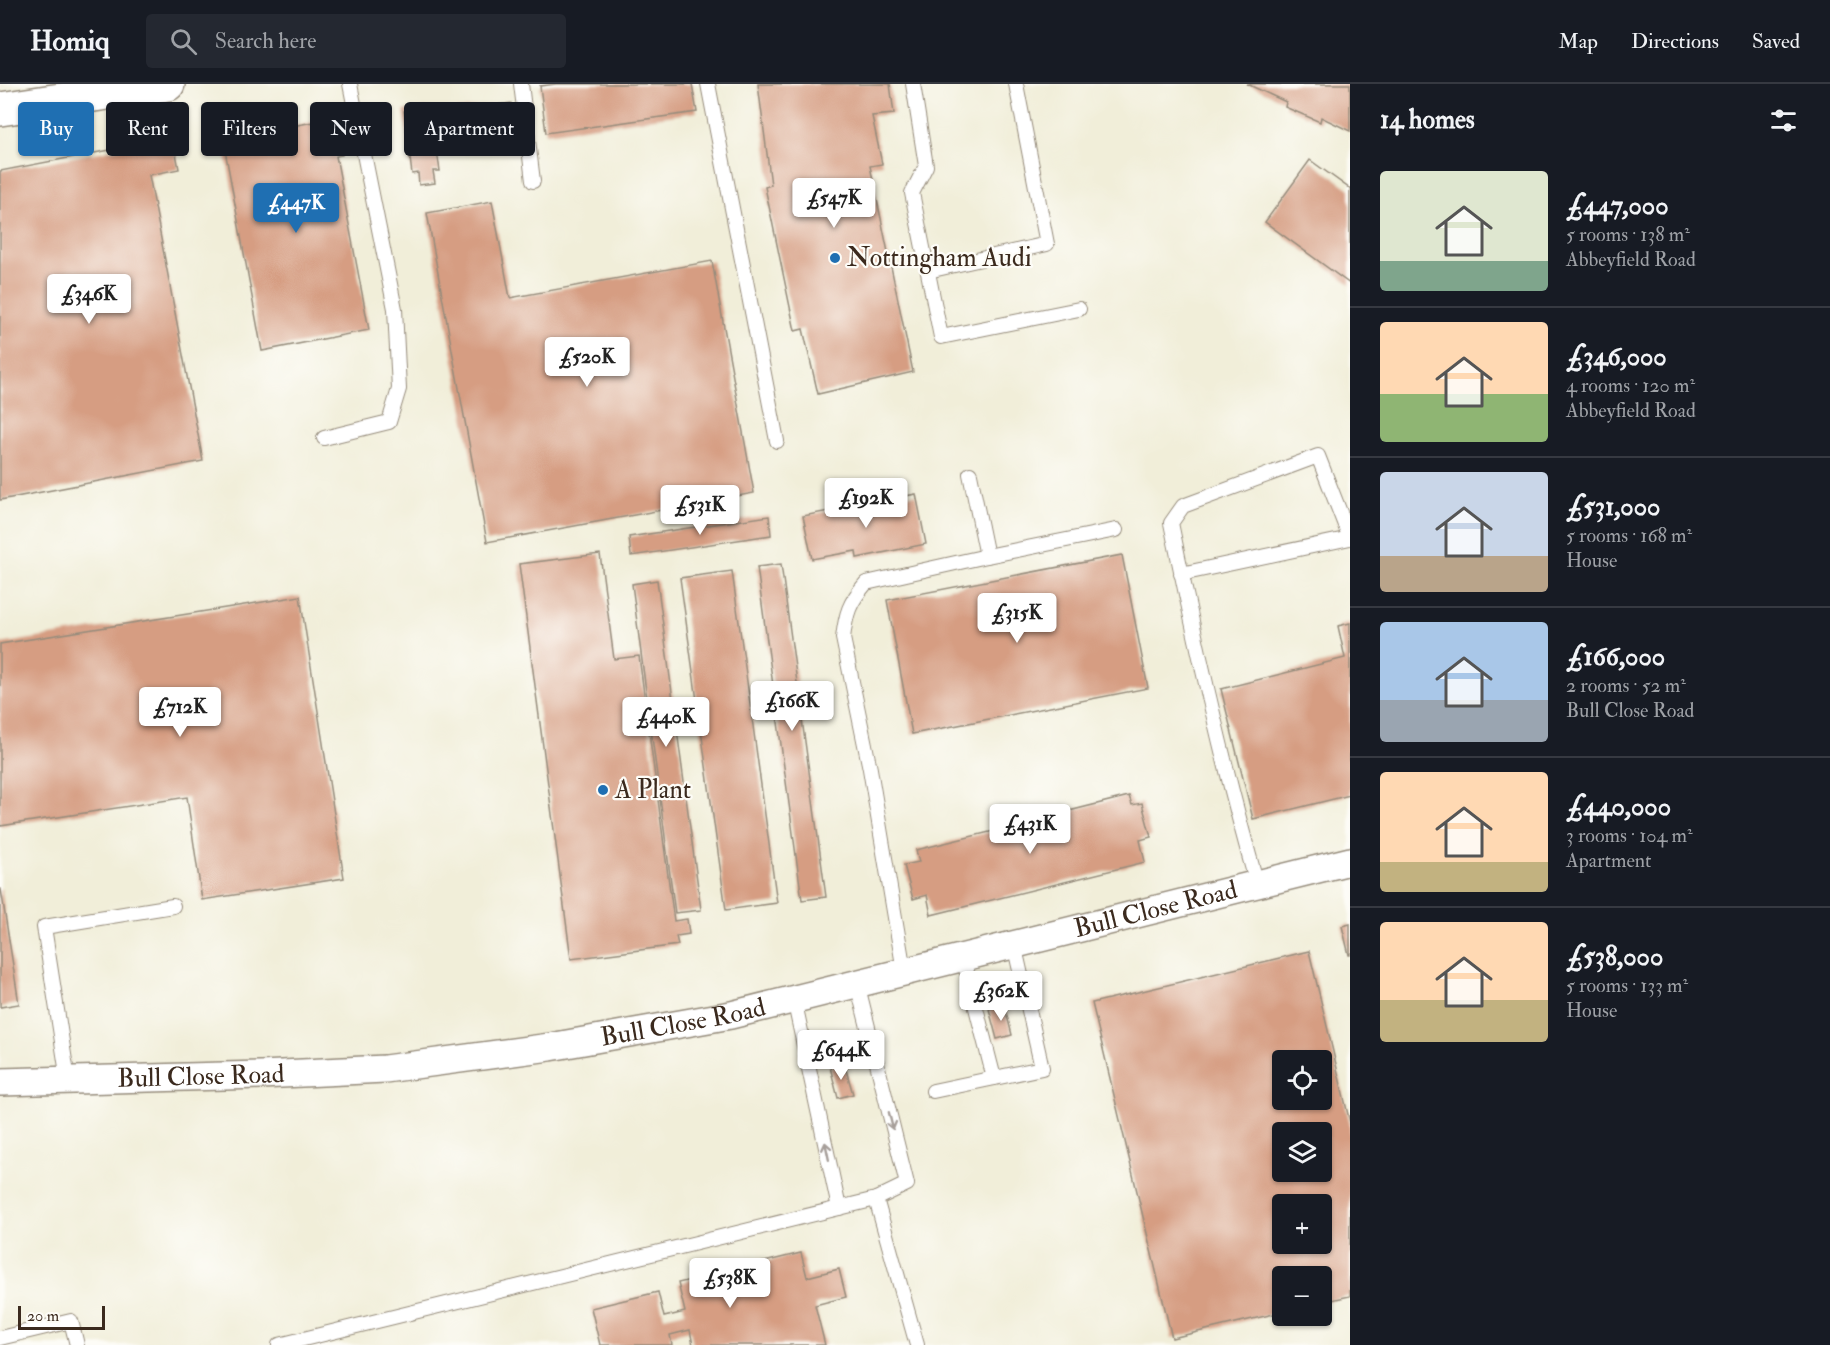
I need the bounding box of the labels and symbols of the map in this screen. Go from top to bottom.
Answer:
pin: £547K [792,178,876,229]
pin: £447K [254,183,338,234]
place label: Nottingham Audi [847,242,1032,274]
marker: Nottingham Audi [828,251,842,265]
pin: £346K [47,274,131,325]
pin: £520K [545,337,629,388]
pin: £192K [824,478,908,529]
pin: £531K [658,485,742,536]
pin: £315K [975,593,1059,644]
pin: £166K [750,681,834,732]
pin: £712K [138,687,222,738]
pin: £440K [624,697,708,748]
place label: A Plant [614,774,691,806]
marker: A Plant [596,783,610,797]
pin: £431K [988,804,1072,855]
street label: Bull Close Road [1071,874,1241,945]
pin: £362K [959,971,1043,1022]
street label: Bull Close Road [598,991,769,1054]
pin: £644K [799,1030,883,1081]
street label: Bull Close Road [117,1058,285,1095]
one-way arrow [886,1112,898,1131]
one-way arrow [821,1142,832,1162]
pin: £538K [688,1258,772,1309]
scale bar [18,1303,105,1330]

